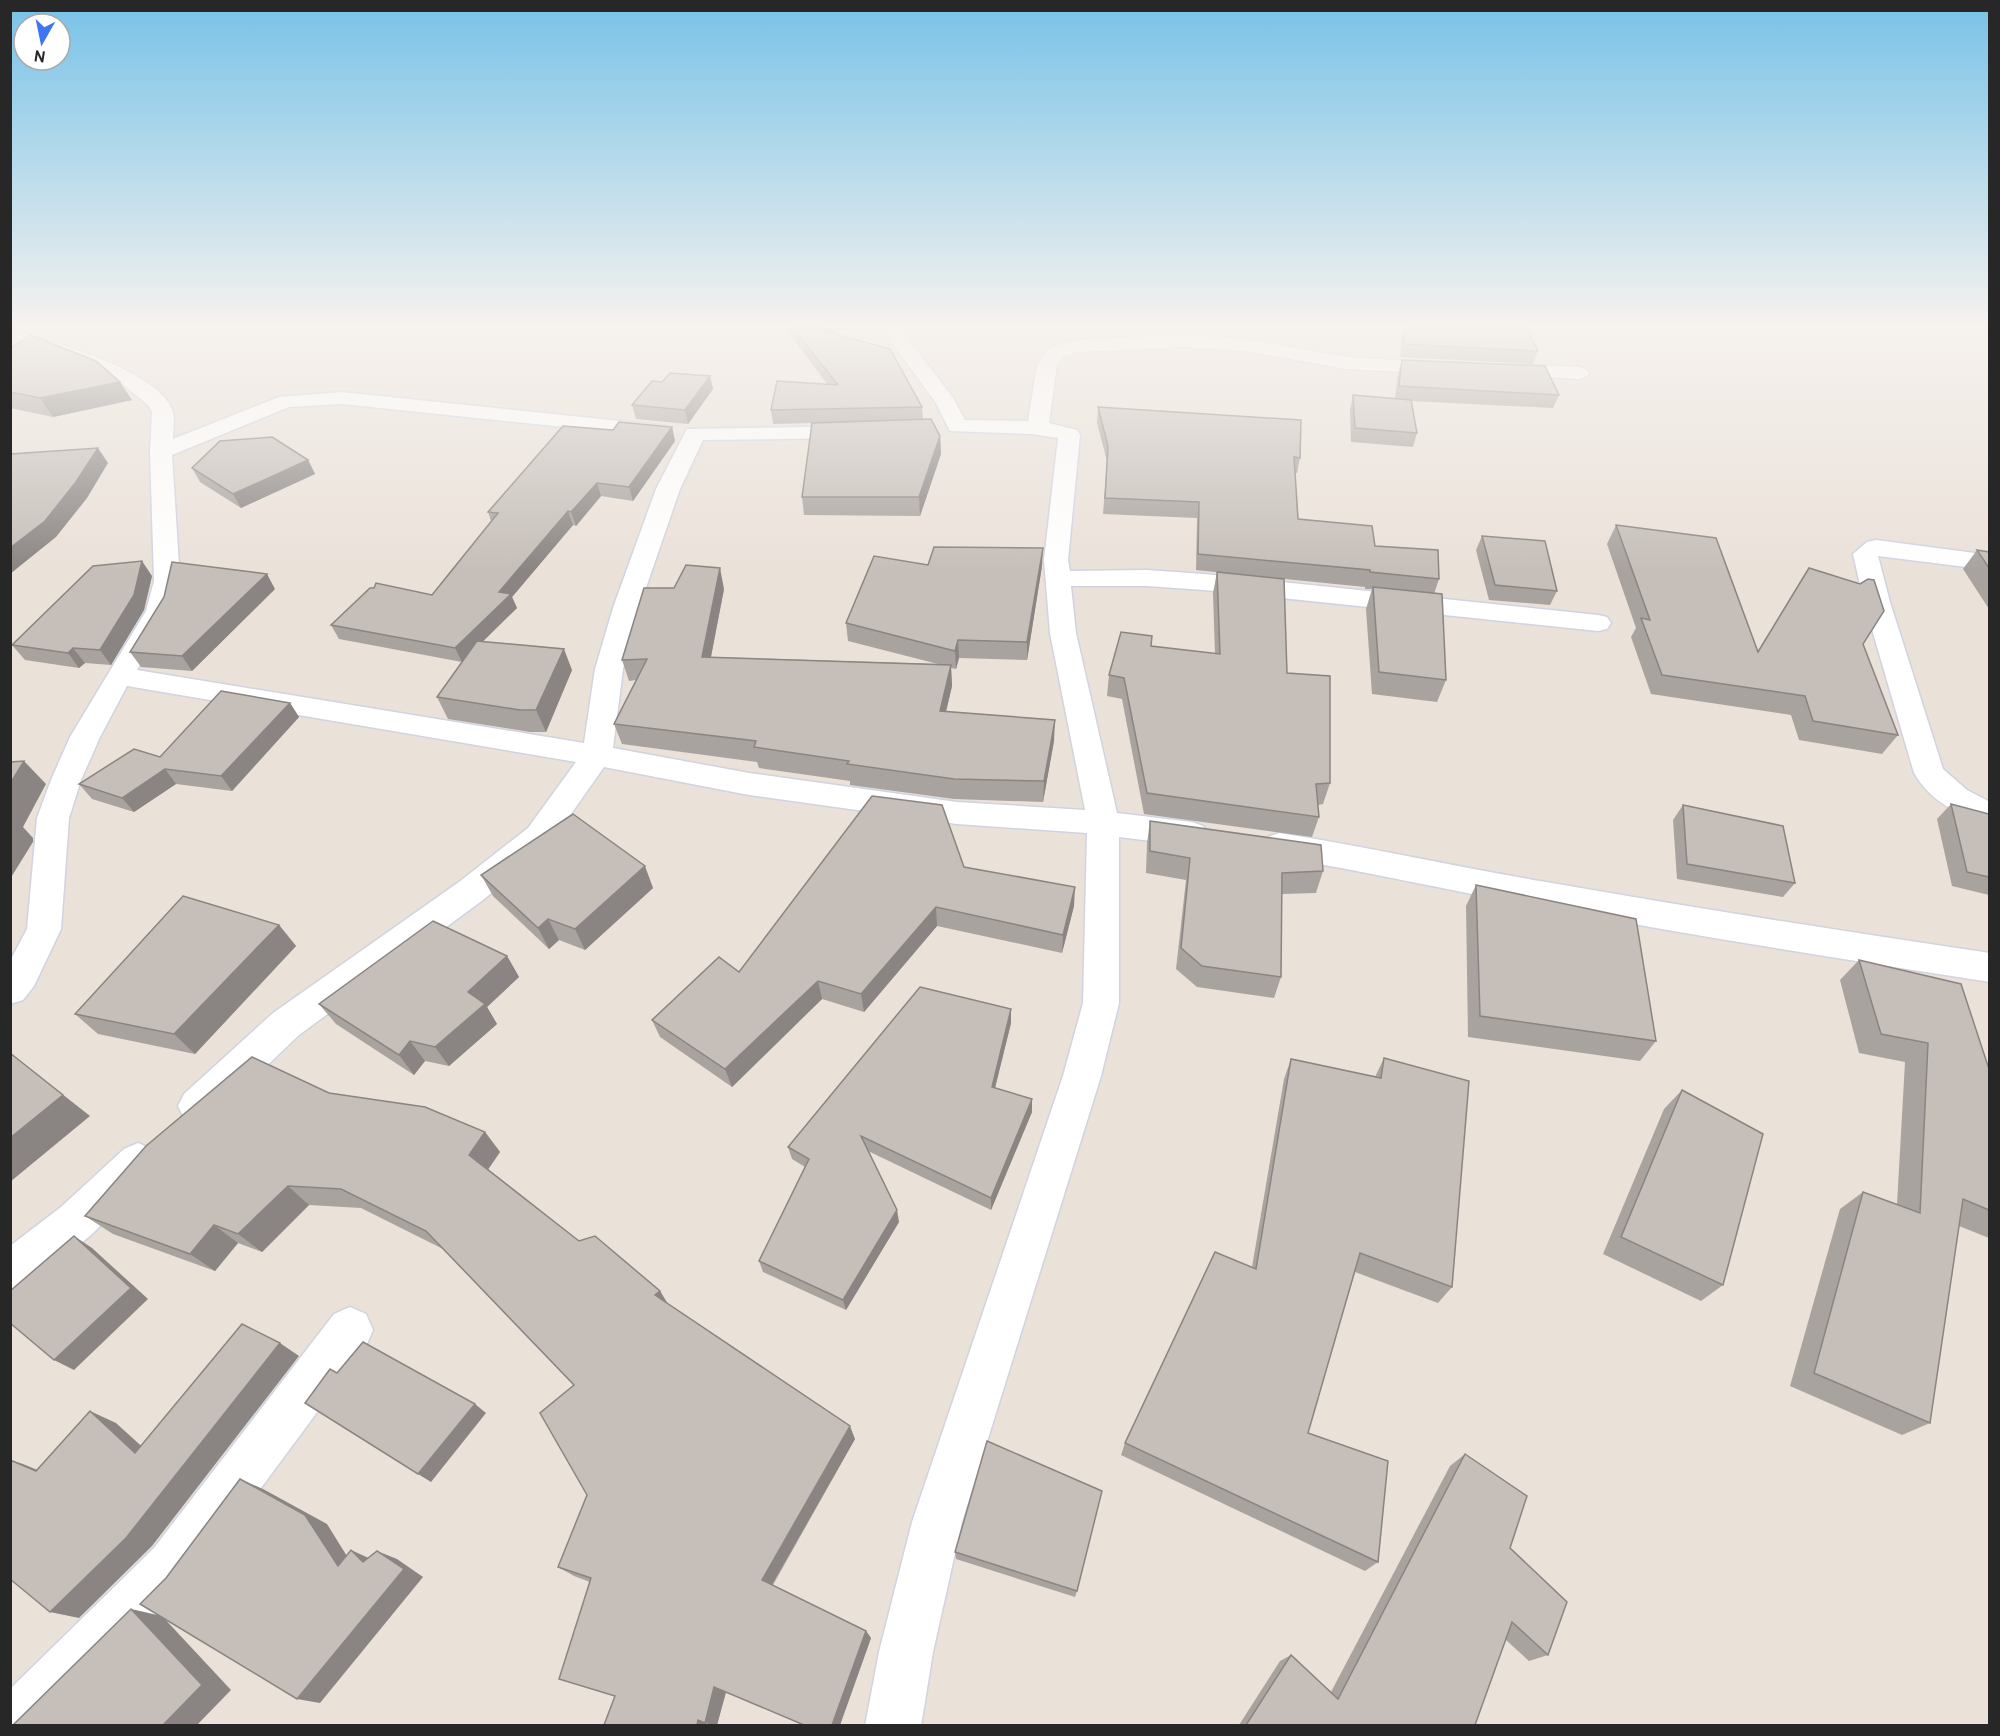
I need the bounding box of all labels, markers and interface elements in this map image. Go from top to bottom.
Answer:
north arrow [12,12,72,72]
text: N [33,44,47,66]

